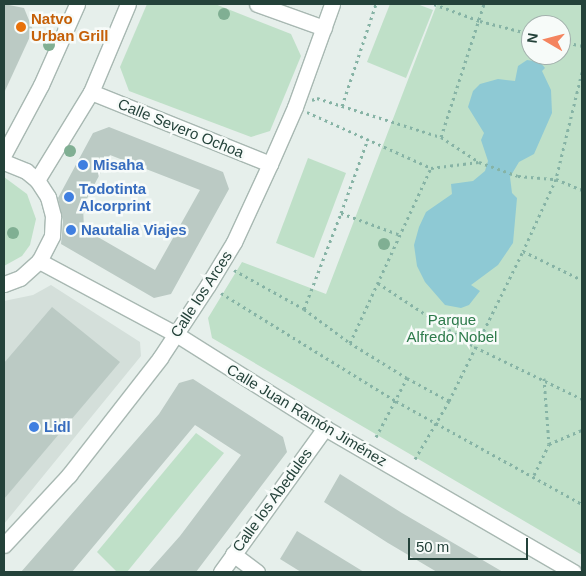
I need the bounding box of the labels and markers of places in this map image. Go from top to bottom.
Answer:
place label: Natvo Urban Grill [31,9,109,44]
marker: Natvo Urban Grill [15,21,27,33]
place label: Misaha [93,156,144,174]
marker: Misaha [77,159,89,171]
place label: Todotinta Alcorprint [79,179,151,214]
marker: Todotinta Alcorprint [63,191,75,203]
place label: Nautalia Viajes [81,221,187,239]
marker: Nautalia Viajes [65,224,77,236]
place label: Lidl [44,418,71,436]
marker: Lidl [28,421,40,433]

